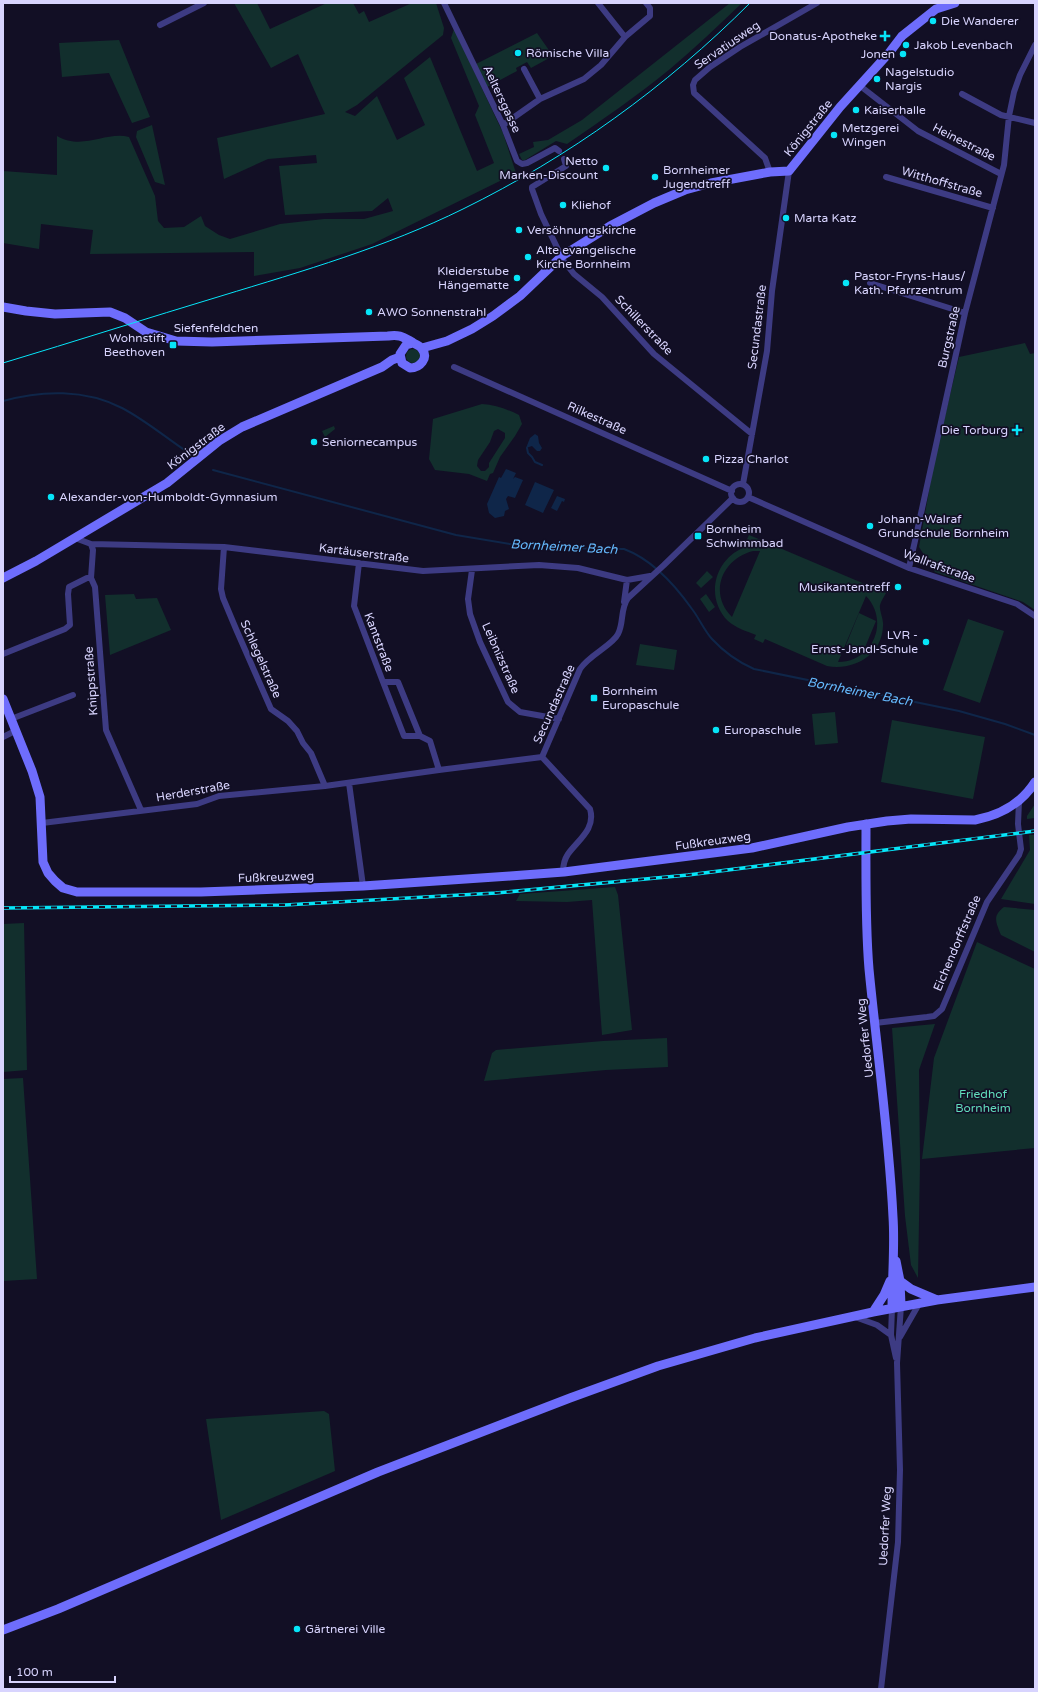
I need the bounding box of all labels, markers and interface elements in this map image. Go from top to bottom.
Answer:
place label: Die Wanderer [941,14,1019,28]
marker: Die Wanderer [928,16,938,26]
street label: Servatiusweg [692,18,762,72]
place label: Donatus-Apotheke [769,29,877,43]
marker: Donatus-Apotheke [880,31,890,41]
place label: Jakob Levenbach [914,38,1013,52]
marker: Jakob Levenbach [901,40,911,50]
place label: Römische Villa [526,46,609,60]
place label: Jonen [861,47,895,61]
marker: Römische Villa [513,48,523,58]
marker: Jonen [898,49,908,59]
street label: Aeltersgasse [480,63,524,135]
place label: Nagelstudio Nargis [885,65,954,93]
marker: Nagelstudio Nargis [872,74,882,84]
street label: Königstraße [781,97,835,159]
place label: Kaiserhalle [864,103,926,117]
marker: Kaiserhalle [851,105,861,115]
street label: Heinestraße [930,120,998,164]
place label: Metzgerei Wingen [842,121,899,149]
marker: Metzgerei Wingen [829,130,839,140]
place label: Netto Marken-Discount [499,154,598,182]
marker: Netto Marken-Discount [601,163,611,173]
place label: Bornheimer Jugendtreff [663,163,731,191]
street label: Witthoffstraße [900,164,984,200]
marker: Bornheimer Jugendtreff [650,172,660,182]
place label: Kliehof [571,198,611,212]
marker: Kliehof [558,200,568,210]
place label: Marta Katz [794,211,857,225]
marker: Marta Katz [781,213,791,223]
place label: Versöhnungskirche [527,223,636,237]
marker: Versöhnungskirche [514,225,524,235]
place label: Alte evangelische Kirche Bornheim [536,243,636,271]
marker: Alte evangelische Kirche Bornheim [523,252,533,262]
place label: Kleiderstube Hängematte [437,264,509,292]
place label: Pastor-Fryns-Haus/ Kath. Pfarrzentrum [854,269,966,297]
marker: Kleiderstube Hängematte [512,273,522,283]
marker: Pastor-Fryns-Haus/ Kath. Pfarrzentrum [841,278,851,288]
street label: Secundastraße [745,284,769,370]
street label: Schillerstraße [612,292,676,358]
street label: Burgstraße [935,304,963,369]
place label: AWO Sonnenstrahl [377,305,486,319]
marker: AWO Sonnenstrahl [364,307,374,317]
street label: Siefenfeldchen [174,321,258,335]
place label: Wohnstift Beethoven [104,331,165,359]
marker: Wohnstift Beethoven [168,340,178,350]
street label: Rilkestraße [565,399,629,437]
street label: Königstraße [164,420,228,472]
place label: Die Torburg [941,423,1008,437]
marker: Die Torburg [1011,424,1023,436]
place label: Seniornecampus [322,435,418,449]
marker: Seniornecampus [309,437,319,447]
place label: Pizza Charlot [714,452,789,466]
marker: Pizza Charlot [701,454,711,464]
place label: Alexander-von-Humboldt-Gymnasium [59,490,277,504]
marker: Alexander-von-Humboldt-Gymnasium [46,492,56,502]
place label: Johann-Walraf Grundschule Bornheim [878,512,1009,540]
marker: Johann-Walraf Grundschule Bornheim [865,521,875,531]
place label: Bornheim Schwimmbad [706,522,783,550]
marker: Bornheim Schwimmbad [693,531,703,541]
water label: Bornheimer Bach [510,536,619,558]
street label: Kartäuserstraße [318,541,410,566]
street label: Wallrafstraße [901,546,977,586]
place label: Musikantentreff [799,580,891,594]
marker: Musikantentreff [893,582,903,592]
street label: Kantstraße [361,610,397,674]
street label: Schlegelstraße [238,618,285,700]
street label: Leibnizstraße [479,620,523,696]
place label: LVR - Ernst-Jandl-Schule [811,628,918,656]
marker: LVR - Ernst-Jandl-Schule [921,637,931,647]
street label: Knippstraße [82,646,100,716]
street label: Secundastraße [530,662,578,746]
water label: Bornheimer Bach [806,674,915,710]
place label: Bornheim Europaschule [602,684,680,712]
marker: Bornheim Europaschule [589,693,599,703]
place label: Europaschule [724,723,802,737]
marker: Europaschule [711,725,721,735]
street label: Herderstraße [155,778,231,804]
street label: Fußkreuzweg [674,829,752,853]
street label: Fußkreuzweg [238,869,314,885]
street label: Eichendorffstraße [930,893,984,993]
street label: Uedorfer Weg [854,998,876,1078]
park label: Friedhof Bornheim [955,1087,1011,1115]
street label: Uedorfer Weg [876,1486,894,1566]
place label: Gärtnerei Ville [305,1622,386,1636]
marker: Gärtnerei Ville [292,1624,302,1634]
scale bar [10,1658,115,1684]
text: 100 m [16,1665,53,1679]

